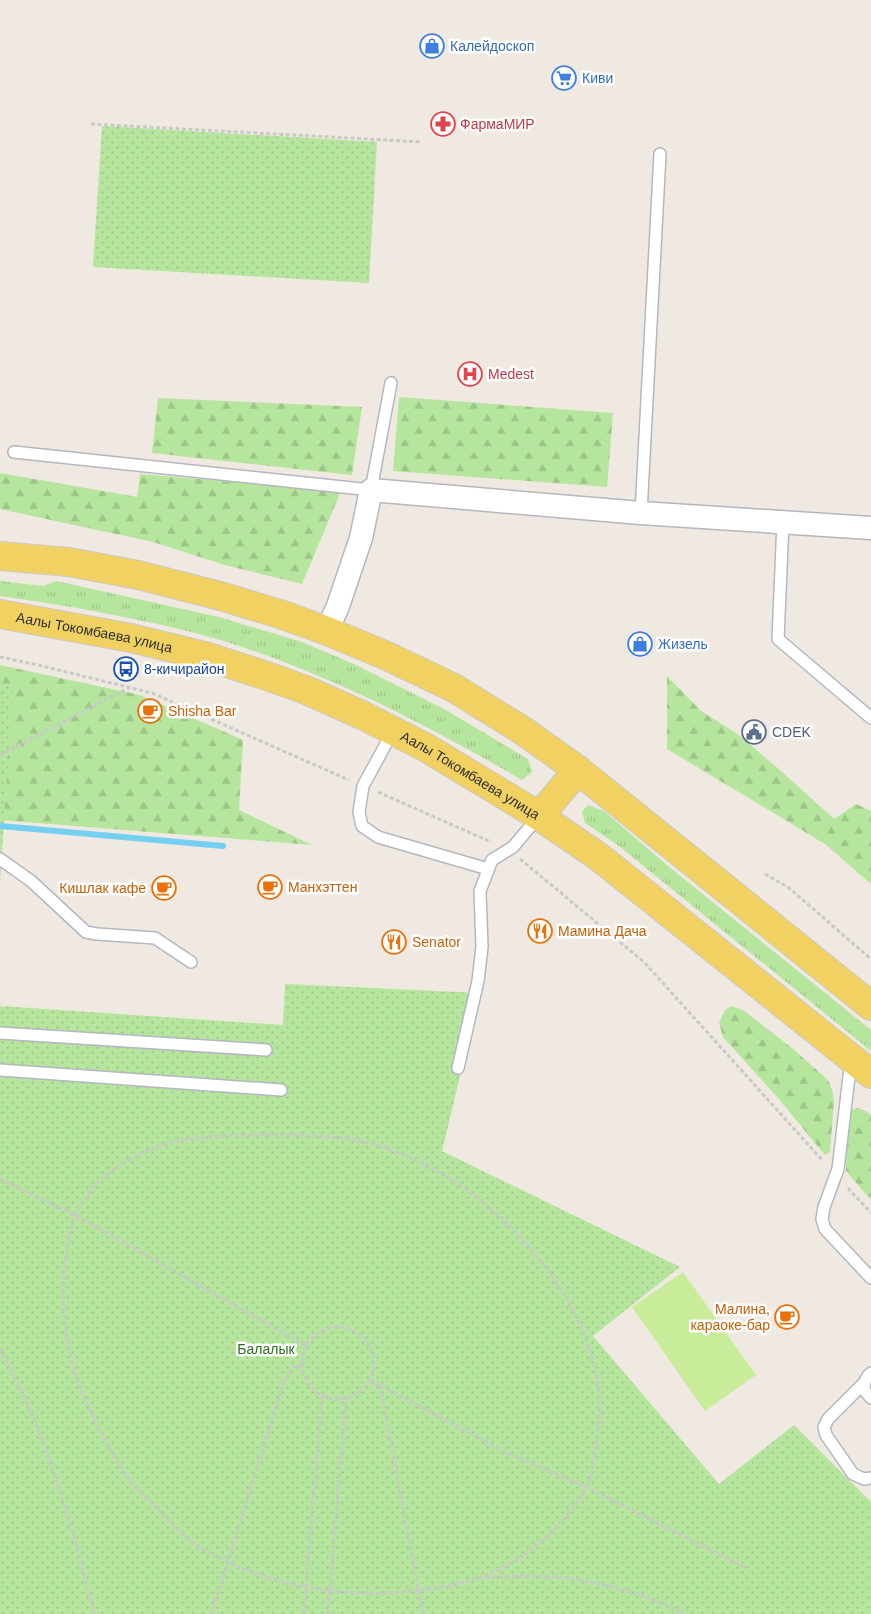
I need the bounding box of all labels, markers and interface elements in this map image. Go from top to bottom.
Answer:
shop icon: Калейдоскоп [419,33,445,59]
place label: Калейдоскоп [450,38,534,54]
supermarket icon: Киви [551,65,577,91]
place label: Киви [582,70,613,86]
pharmacy icon: ФармаМИР [430,111,456,137]
place label: ФармаМИР [460,116,535,132]
hospital icon: Medest [457,361,483,387]
place label: Medest [488,366,534,382]
street label: Аалы Токомбаева улица [15,609,174,656]
shop icon: Жизель [627,631,653,657]
place label: Жизель [658,636,708,652]
bus stop icon: 8-кичирайон [113,656,139,682]
place label: 8-кичирайон [144,661,224,677]
cafe icon: Shisha Bar [137,698,163,724]
place label: Shisha Bar [168,703,237,719]
public building icon: CDEK [741,719,767,745]
place label: CDEK [772,724,812,740]
street label: Аалы Токомбаева улица [398,728,543,823]
cafe icon: Манхэттен [257,874,283,900]
cafe icon: Кишлак кафе [151,875,177,901]
place label: Манхэттен [288,879,357,895]
place label: Кишлак кафе [59,880,146,896]
restaurant icon: Мамина Дача [527,918,553,944]
place label: Мамина Дача [558,923,647,939]
restaurant icon: Senator [381,929,407,955]
place label: Senator [412,934,461,950]
place label: Малина, караоке-бар [690,1301,770,1333]
cafe icon: Малина, караоке-бар [774,1304,800,1330]
park label: Балалык [237,1341,296,1357]

